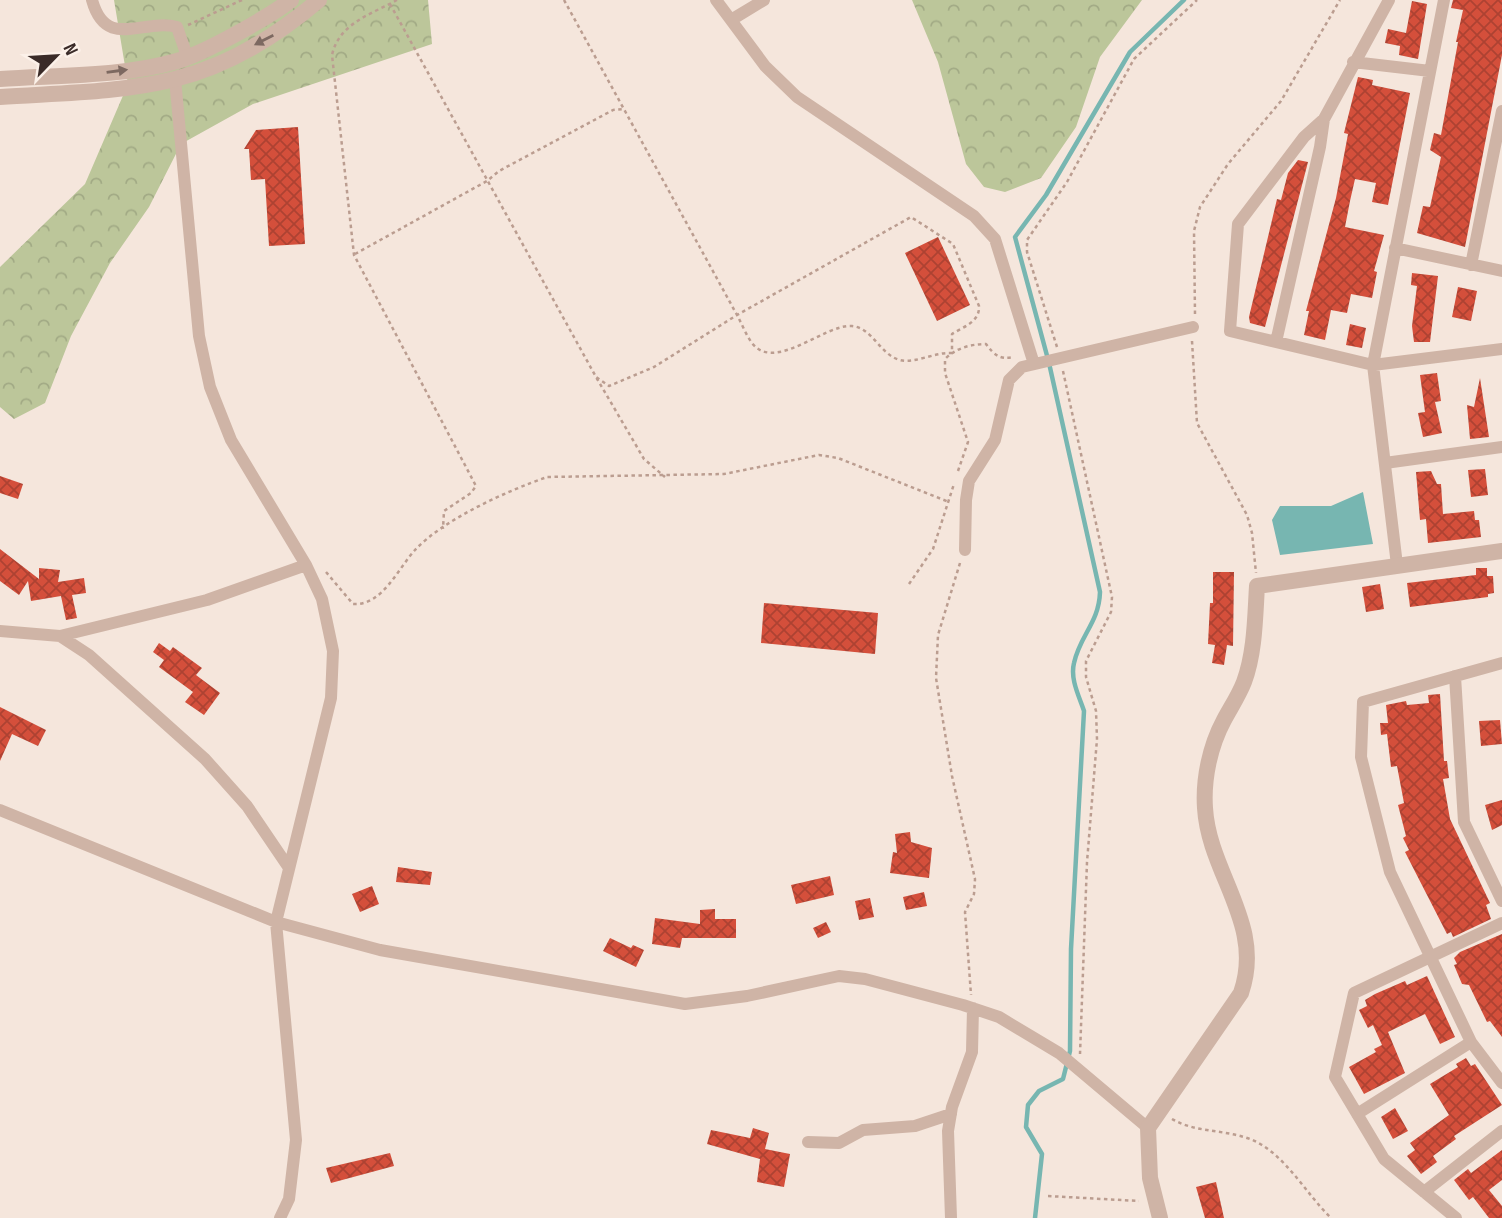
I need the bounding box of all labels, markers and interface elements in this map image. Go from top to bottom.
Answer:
north arrow [21,21,91,91]
one-way arrow [254,34,274,45]
text: N [57,40,83,59]
one-way arrow [106,65,128,76]

